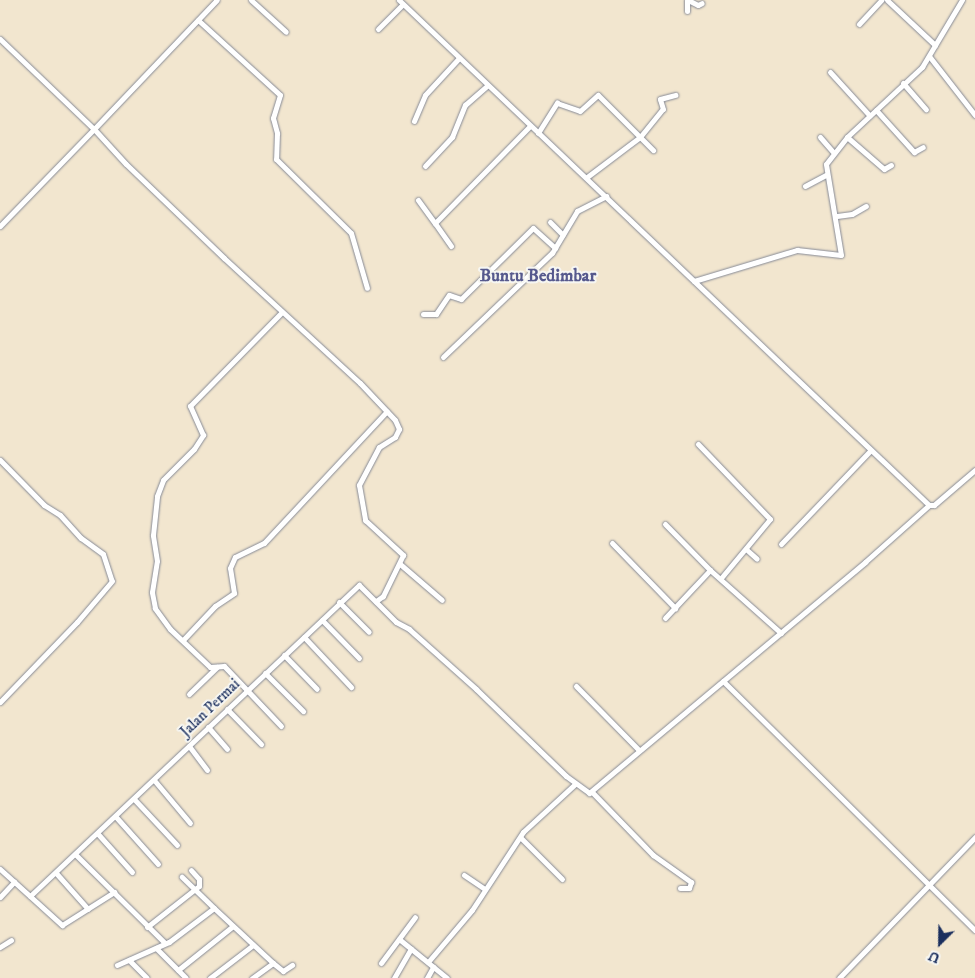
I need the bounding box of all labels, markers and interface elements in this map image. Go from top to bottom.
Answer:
district label: Buntu Bedimbar [480,265,596,287]
street label: Jalan Permai [176,675,244,741]
north arrow [915,918,965,968]
text: U [926,946,943,967]

